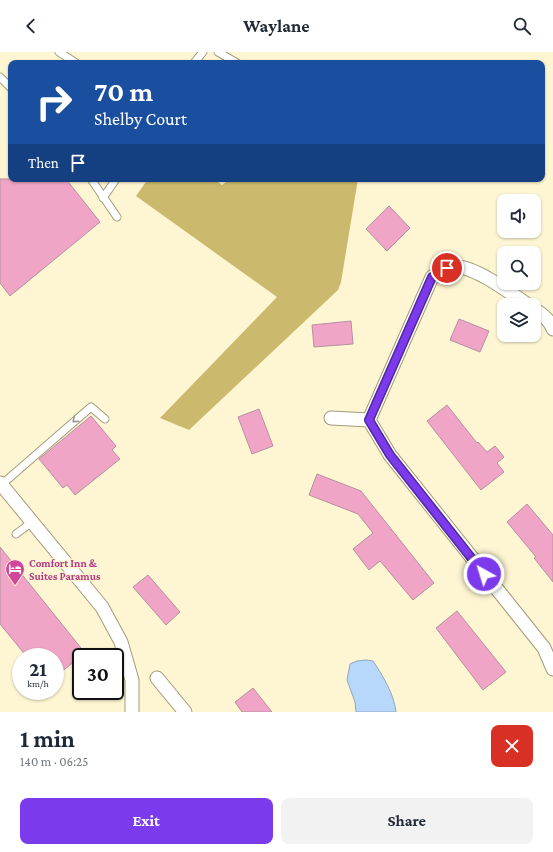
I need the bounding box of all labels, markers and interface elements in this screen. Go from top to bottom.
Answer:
icon: back [20,15,42,37]
icon: search [511,15,533,37]
text: Waylane [243,16,310,36]
icon: right [28,76,80,128]
text: 70 m [94,76,153,107]
text: Shelby Court [94,109,187,129]
icon: arrive [67,152,89,174]
text: Then [28,155,59,171]
map controls [497,194,541,342]
button: sound [497,194,541,238]
button: search [497,246,541,290]
pin [430,251,464,285]
icon: arrive [436,257,458,279]
button: layers [497,298,541,342]
one-way arrow [73,416,80,423]
position arrow [463,553,505,595]
place label: Comfort Inn & Suites Paramus [29,557,101,582]
hotel icon: Comfort Inn & Suites Paramus [4,558,26,586]
speed limit sign: 30 [72,648,124,700]
text: 21 [29,658,47,680]
text: km/h [27,678,49,689]
text: 1 min [20,725,75,752]
button: close [491,725,533,767]
text: 140 m · 06:25 [20,754,88,769]
button: Exit [20,798,273,844]
button: Share [281,798,533,844]

